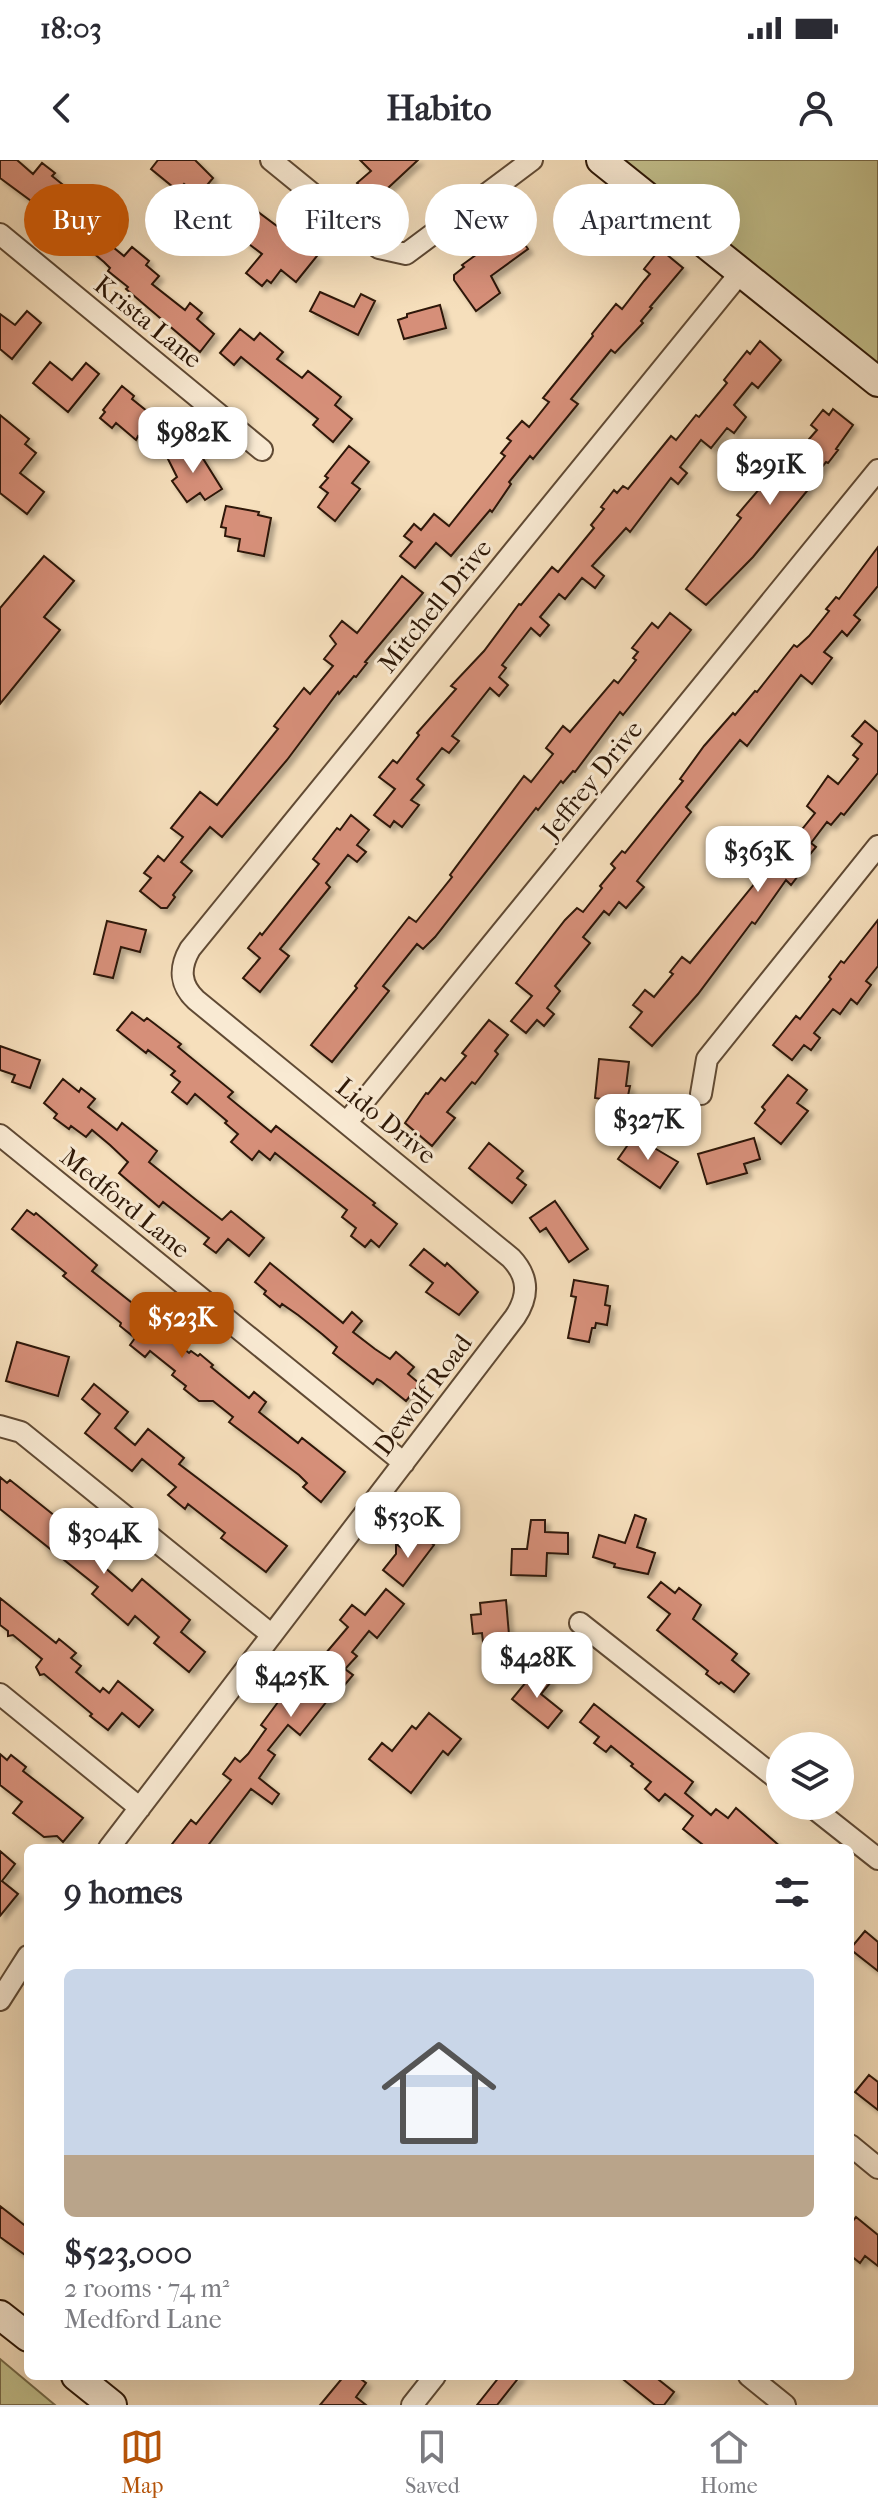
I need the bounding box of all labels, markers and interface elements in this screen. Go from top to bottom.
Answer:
text: 18:03 [40,11,102,46]
icon: back [40,86,84,130]
icon: person [794,86,838,130]
text: Habito [386,87,492,129]
chip: Buy [24,184,129,256]
chip: Rent [145,184,260,256]
chip: Filters [276,184,409,256]
chip: New [425,184,537,256]
chip: Apartment [553,184,740,256]
street label: Krista Lane [88,269,208,375]
pin: $982K [137,407,249,475]
text: $982K [156,417,230,448]
pin: $291K [714,439,826,507]
text: $291K [735,449,805,480]
street label: Mitchell Drive [372,533,498,679]
street label: Jeffrey Drive [533,714,649,847]
pin: $363K [702,826,814,894]
text: $363K [724,836,792,867]
street label: Lido Drive [330,1071,442,1171]
pin: $327K [592,1094,704,1162]
text: $327K [613,1104,683,1135]
street label: Medford Lane [54,1141,196,1265]
pin: $523K [126,1292,238,1360]
text: $523K [148,1302,216,1333]
street label: Dewolf Road [367,1328,479,1462]
pin: $530K [352,1492,464,1560]
text: $530K [373,1502,443,1533]
pin: $304K [48,1508,160,1576]
text: $304K [67,1518,141,1549]
pin: $428K [481,1632,593,1700]
text: $428K [500,1642,575,1673]
pin: $425K [235,1651,347,1719]
text: $425K [254,1661,328,1692]
map controls [766,1732,854,1820]
button: layers [766,1732,854,1820]
icon: filters [770,1870,814,1914]
text: 9 homes [64,1872,183,1912]
icon: home [367,2021,511,2165]
text: $523,000 [64,2233,192,2273]
text: 2 rooms · 74 m² [64,2273,229,2304]
text: Medford Lane [64,2304,222,2335]
tab: Map [120,2425,164,2499]
tab: Saved [405,2425,460,2499]
tab: Home [700,2425,758,2499]

